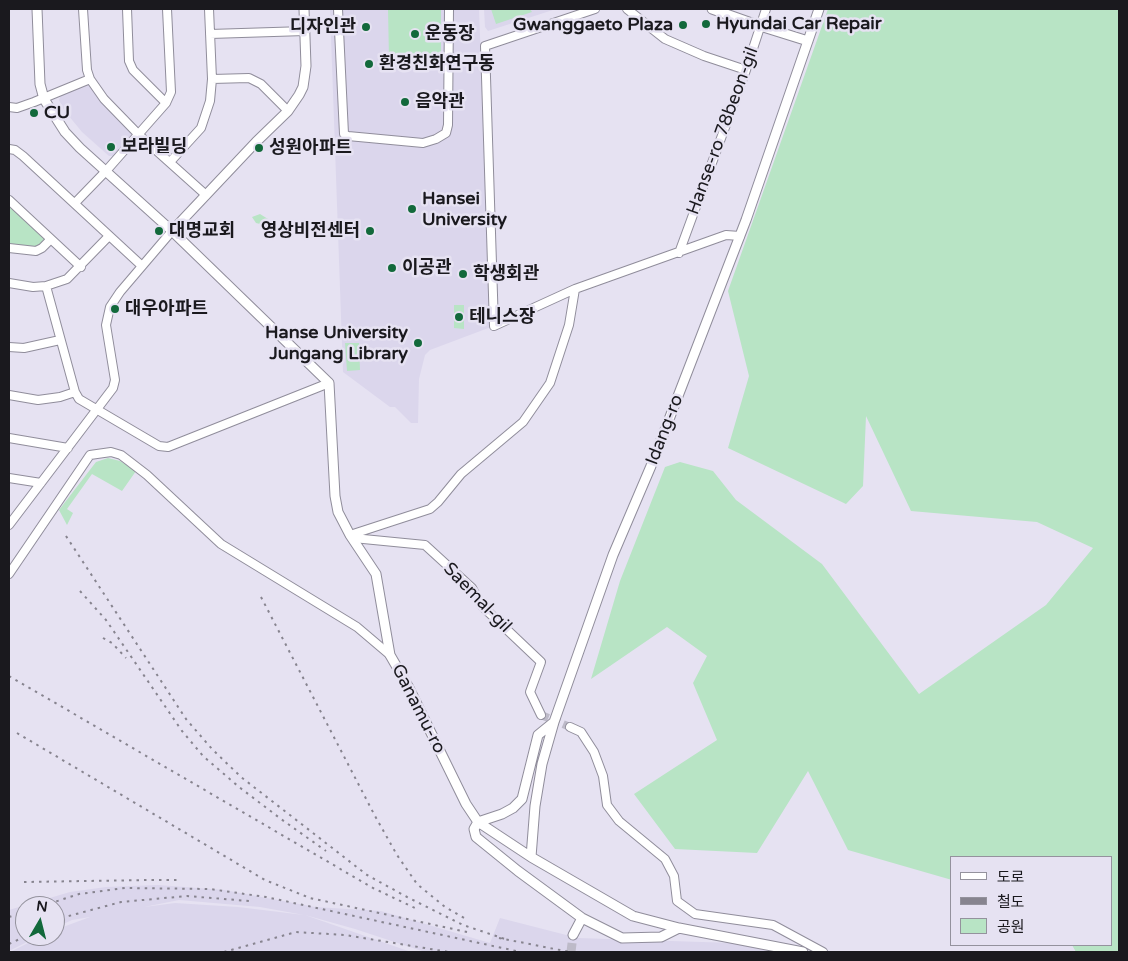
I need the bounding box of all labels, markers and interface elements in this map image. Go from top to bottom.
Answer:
place label: Hyundai Car Repair [716,13,882,35]
place label: Gwanggaeto Plaza [513,14,673,36]
place label: 디자인관 [290,16,356,38]
marker: Hyundai Car Repair [700,18,712,30]
marker: Gwanggaeto Plaza [677,19,689,31]
marker: 디자인관 [360,21,372,33]
place label: 운동장 [425,23,475,45]
marker: 운동장 [409,28,421,40]
street label: Hanse-ro 78beon-gil [683,44,763,218]
place label: 환경친화연구동 [379,53,495,75]
marker: 환경친화연구동 [363,58,375,70]
place label: 음악관 [415,91,465,113]
marker: 음악관 [399,96,411,108]
place label: CU [44,102,70,124]
marker: CU [28,107,40,119]
place label: 보라빌딩 [121,136,187,158]
place label: 성원아파트 [269,137,352,159]
marker: 보라빌딩 [105,141,117,153]
marker: 성원아파트 [253,142,265,154]
place label: Hansei University [422,188,507,230]
marker: Hansei University [406,203,418,215]
place label: 대명교회 [169,220,235,242]
place label: 영상비전센터 [261,220,360,242]
marker: 대명교회 [153,225,165,237]
marker: 영상비전센터 [364,225,376,237]
place label: 이공관 [402,257,452,279]
marker: 이공관 [386,262,398,274]
place label: 학생회관 [473,263,539,285]
marker: 학생회관 [457,268,469,280]
place label: 대우아파트 [125,298,208,320]
marker: 대우아파트 [109,303,121,315]
place label: 테니스장 [469,306,535,328]
marker: 테니스장 [453,311,465,323]
place label: Hanse University Jungang Library [265,322,408,364]
marker: Hanse University Jungang Library [412,337,424,349]
street label: Idang-ro [642,392,688,468]
street label: Saemal-gil [438,558,516,638]
street label: Ganamu-ro [386,661,450,757]
legend [950,856,1113,946]
text: 도로 [997,868,1025,886]
text: 철도 [997,893,1025,911]
north arrow [15,896,65,946]
text: N [35,897,49,916]
text: 공원 [997,918,1025,936]

